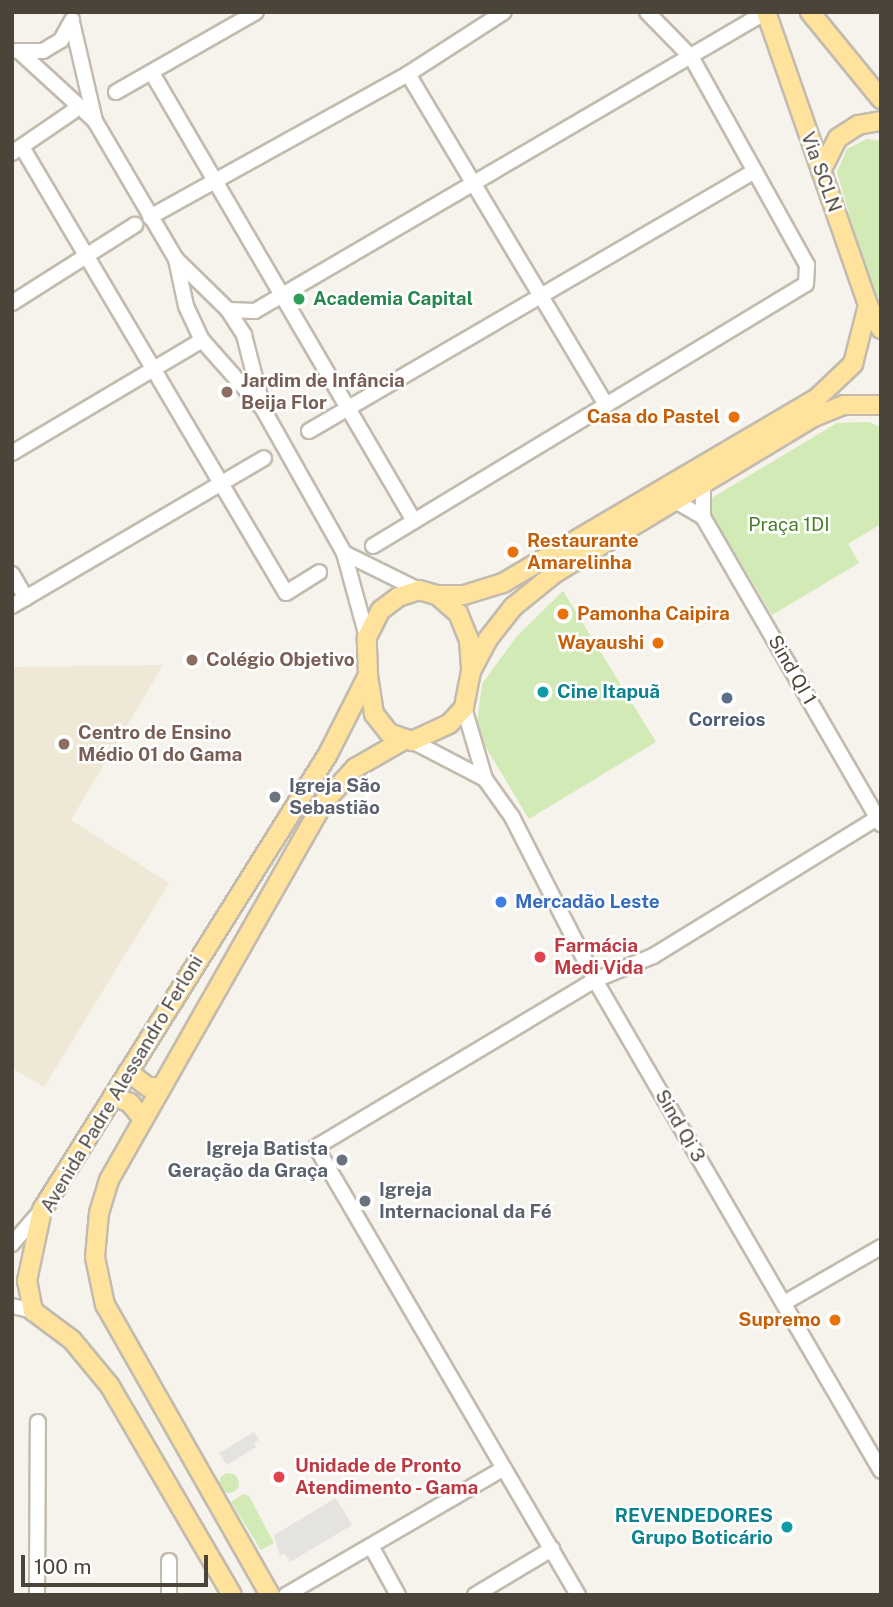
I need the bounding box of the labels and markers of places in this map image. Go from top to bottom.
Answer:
place label: Academia Capital [313,288,473,310]
marker: Academia Capital [291,291,307,307]
place label: Jardim de Infância Beija Flor [241,370,405,414]
marker: Jardim de Infância Beija Flor [219,384,235,400]
place label: Casa do Pastel [586,406,720,428]
marker: Casa do Pastel [726,409,742,425]
place label: Restaurante Amarelinha [527,530,639,574]
marker: Restaurante Amarelinha [505,544,521,560]
place label: Pamonha Caipira [577,603,730,625]
marker: Pamonha Caipira [555,606,571,622]
place label: Wayaushi [557,632,644,654]
marker: Wayaushi [650,635,666,651]
place label: Colégio Objetivo [206,649,355,671]
marker: Colégio Objetivo [184,652,200,668]
place label: Cine Itapuã [557,681,660,703]
marker: Cine Itapuã [535,684,551,700]
marker: Correios [719,690,735,706]
place label: Correios [688,709,766,731]
place label: Centro de Ensino Médio 01 do Gama [78,722,242,766]
marker: Centro de Ensino Médio 01 do Gama [56,736,72,752]
place label: Igreja São Sebastião [289,775,381,819]
marker: Igreja São Sebastião [267,789,283,805]
place label: Mercadão Leste [515,891,660,913]
marker: Mercadão Leste [493,894,509,910]
place label: Farmácia Medi Vida [554,935,644,979]
marker: Farmácia Medi Vida [532,949,548,965]
place label: Igreja Batista Geração da Graça [167,1138,328,1182]
marker: Igreja Batista Geração da Graça [334,1152,350,1168]
place label: Igreja Internacional da Fé [379,1179,552,1223]
marker: Igreja Internacional da Fé [357,1193,373,1209]
place label: Supremo [738,1309,821,1331]
marker: Supremo [827,1312,843,1328]
place label: Unidade de Pronto Atendimento - Gama [295,1455,481,1499]
marker: Unidade de Pronto Atendimento - Gama [269,1467,289,1487]
place label: REVENDEDORES Grupo Boticário [615,1505,773,1549]
marker: REVENDEDORES Grupo Boticário [779,1519,795,1535]

